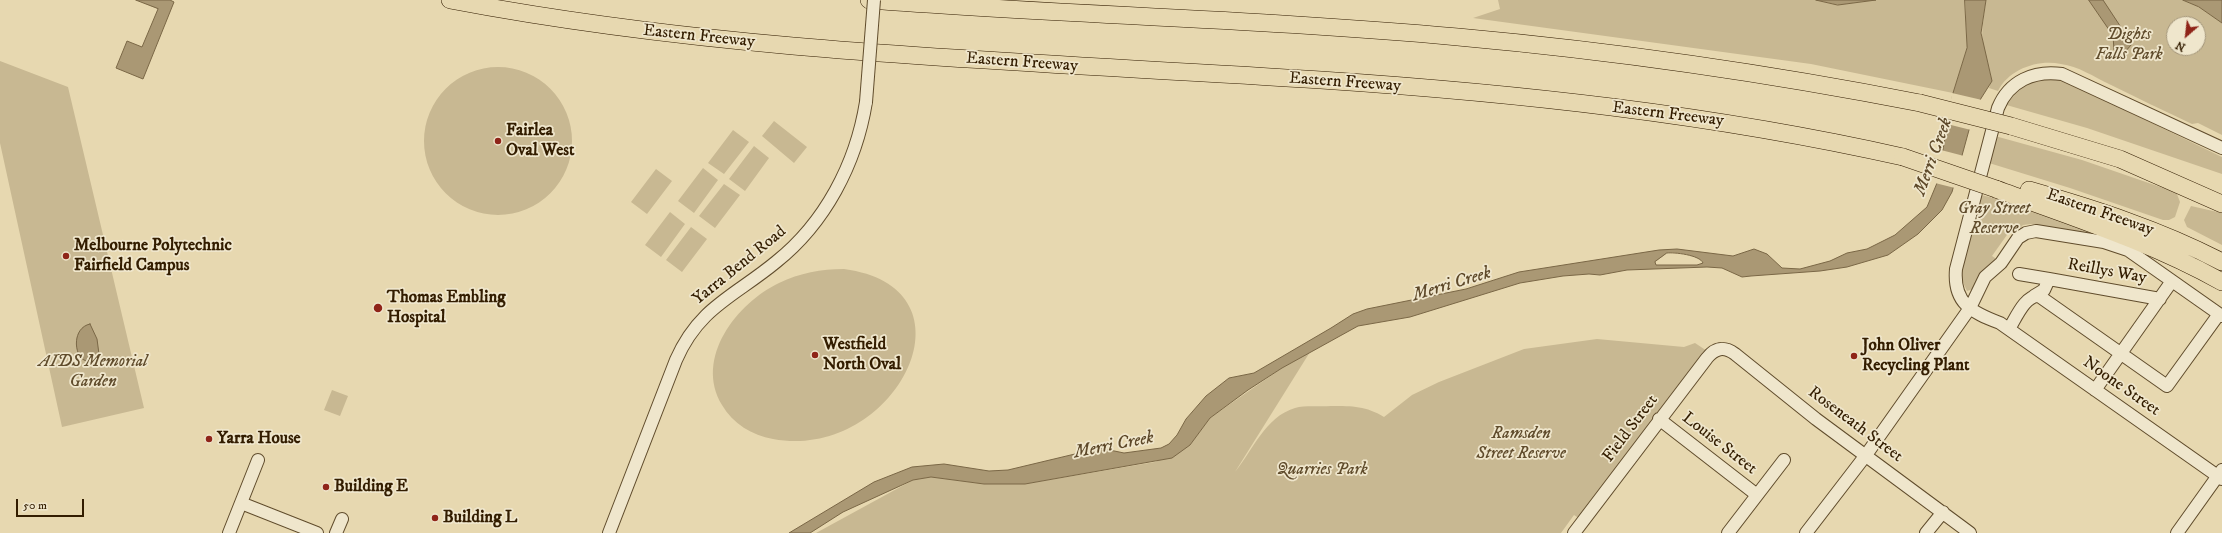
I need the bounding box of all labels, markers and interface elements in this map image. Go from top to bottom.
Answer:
north arrow [2166,16,2206,56]
street label: Eastern Freeway [642,21,756,53]
park label: Dights Falls Park [2095,25,2163,65]
text: N [2174,37,2188,54]
street label: Eastern Freeway [965,49,1079,77]
street label: Eastern Freeway [1288,69,1402,97]
street label: Eastern Freeway [1611,98,1725,132]
water label: Merri Creek [1910,115,1958,199]
place label: Fairlea Oval West [506,121,574,161]
marker: Fairlea Oval West [493,136,503,146]
street label: Eastern Freeway [2044,185,2156,241]
park label: Gray Street Reserve [1958,199,2030,239]
street label: Yarra Bend Road [689,222,791,310]
place label: Melbourne Polytechnic Fairfield Campus [74,236,232,276]
marker: Melbourne Polytechnic Fairfield Campus [61,251,71,261]
street label: Reillys Way [2066,255,2148,289]
water label: Merri Creek [1410,263,1494,307]
place label: Thomas Embling Hospital [387,288,506,328]
marker: Thomas Embling Hospital [372,302,384,314]
place label: Westfield North Oval [823,335,901,375]
place label: John Oliver Recycling Plant [1862,336,1970,376]
marker: Westfield North Oval [810,350,820,360]
marker: John Oliver Recycling Plant [1849,351,1859,361]
park label: AIDS Memorial Garden [39,352,147,392]
street label: Noone Street [2078,353,2164,421]
street label: Roseneath Street [1804,383,1906,467]
street label: Field Street [1599,391,1663,467]
street label: Louise Street [1677,408,1761,480]
park label: Ramsden Street Reserve [1476,424,1566,464]
water label: Merri Creek [1072,428,1156,464]
place label: Yarra House [217,429,301,449]
marker: Yarra House [204,434,214,444]
park label: Quarries Park [1276,460,1368,480]
place label: Building E [334,477,408,497]
marker: Building E [321,482,331,492]
scale bar [18,491,86,517]
text: 50 m [23,498,47,513]
place label: Building L [443,508,517,528]
marker: Building L [430,513,440,523]

